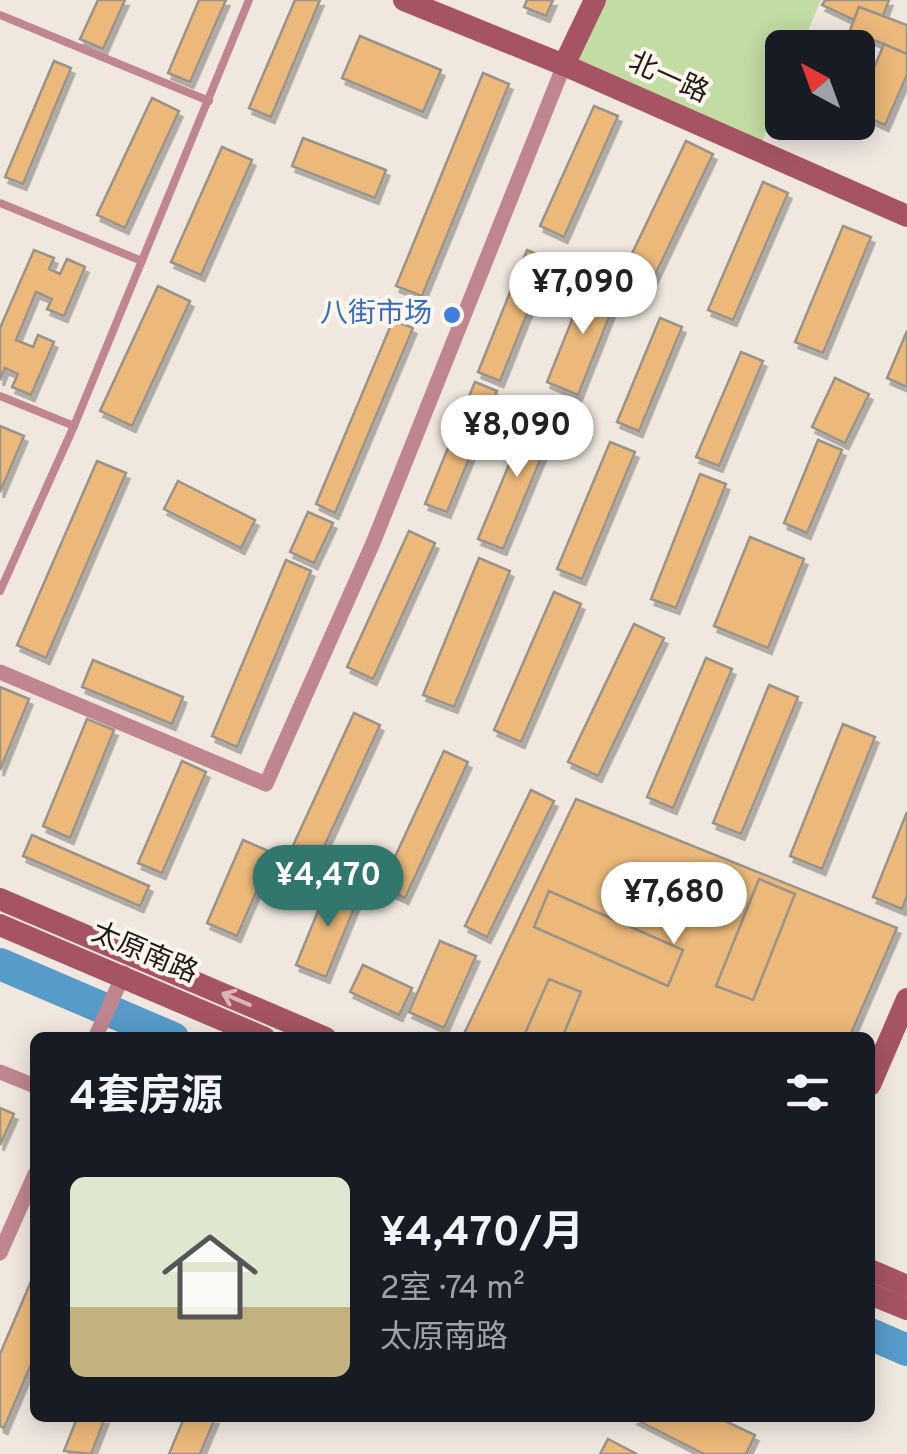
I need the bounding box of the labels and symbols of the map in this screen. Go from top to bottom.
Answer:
north arrow [765,30,875,140]
street label: 北一路 [622,45,714,113]
pin: ¥7,090 [502,252,664,337]
place label: 八街市场 [320,297,432,333]
marker: 八街市场 [441,304,463,326]
pin: ¥8,090 [436,395,598,480]
pin: ¥4,470 [247,845,409,930]
pin: ¥7,680 [593,862,755,947]
street label: 太原南路 [85,916,203,992]
one-way arrow [221,989,252,1007]

